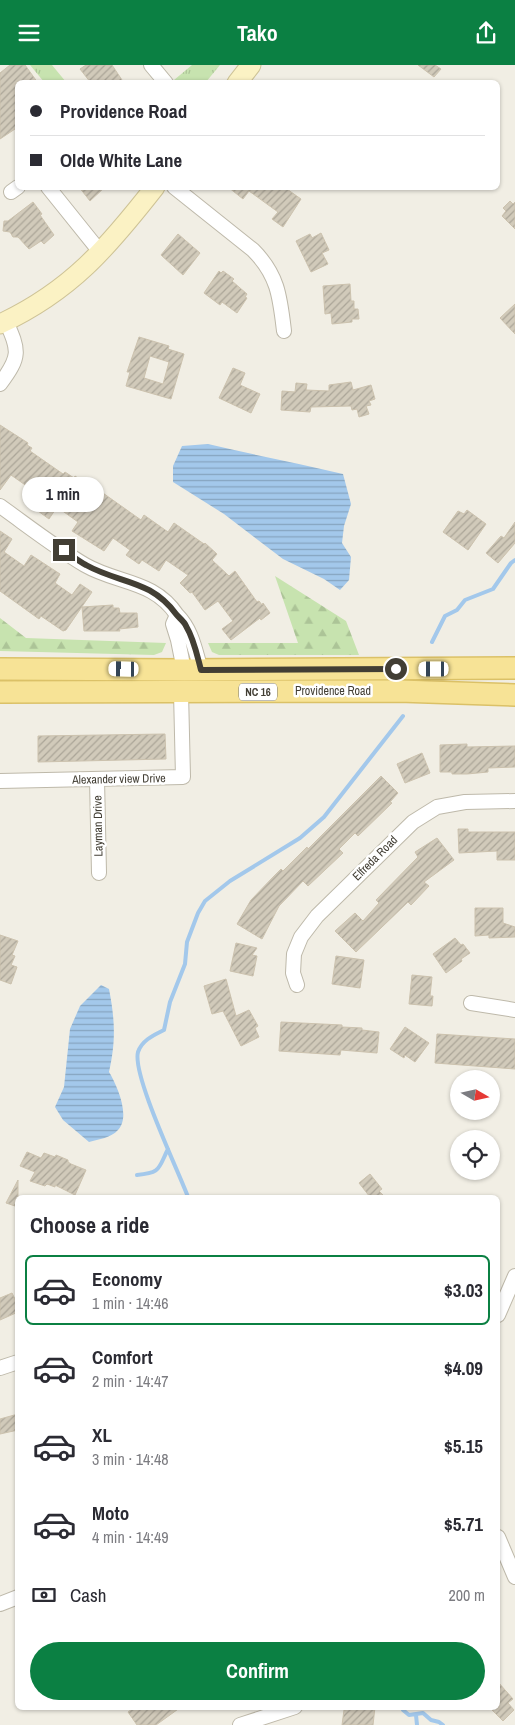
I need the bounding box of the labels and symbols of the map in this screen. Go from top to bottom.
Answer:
callout: 1 min [23,477,105,513]
route end [53,539,75,561]
route start [385,658,407,680]
car [108,661,139,677]
car [419,662,449,677]
road number: NC 16 [239,683,277,701]
street label: Providence Road [295,683,371,699]
street label: Alexander view Drive [71,770,166,788]
street label: Layman Drive [89,795,107,857]
street label: Elfreda Road [349,832,401,884]
north arrow [450,1070,500,1120]

